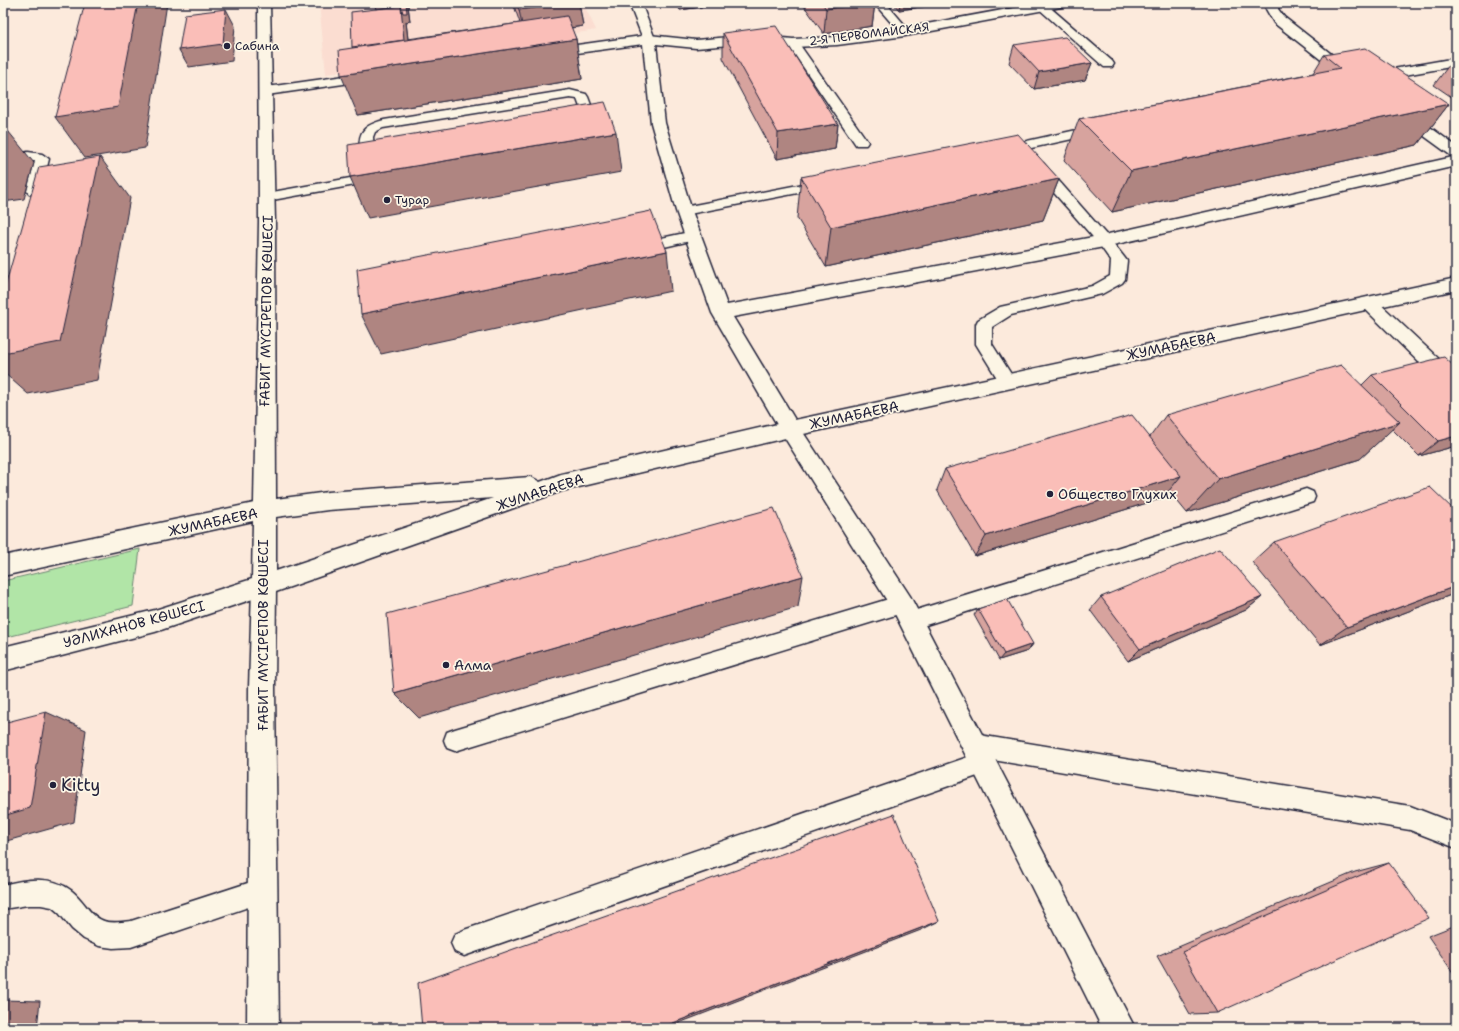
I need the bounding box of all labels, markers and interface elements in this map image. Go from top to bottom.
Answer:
street label: 2-Я ПЕРВОМАЙСКАЯ [808,19,930,49]
place label: Сабина [235,38,280,54]
marker: Сабина [222,41,232,51]
place label: Турар [395,192,429,208]
marker: Турар [382,195,392,205]
street label: ҒАБИТ МҮСІРЕПОВ КӨШЕСІ [255,215,277,407]
street label: ЖУМАБАЕВА [1125,328,1217,364]
street label: ЖУМАБАЕВА [808,397,900,433]
street label: ЖУМАБАЕВА [494,469,586,515]
place label: Общество Глухих [1058,485,1177,503]
marker: Общество Глухих [1045,489,1055,499]
street label: ЖУМАБАЕВА [167,504,259,540]
street label: ҒАБИТ МҮСІРЕПОВ КӨШЕСІ [254,539,272,731]
street label: УӘЛИХАНОВ КӨШЕСІ [61,596,207,652]
place label: Алма [454,656,492,674]
marker: Алма [441,660,451,670]
place label: Kitty [61,774,100,796]
marker: Kitty [48,780,58,790]

